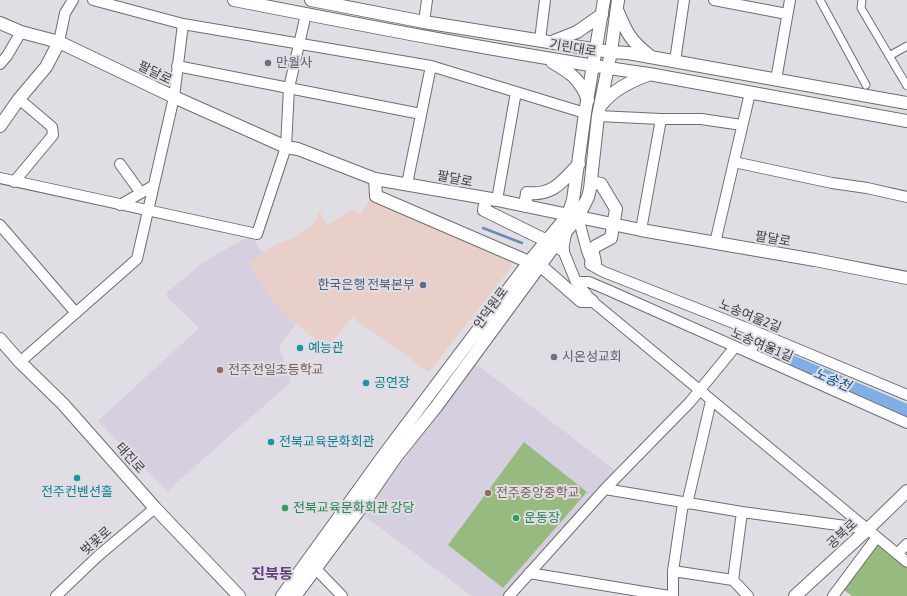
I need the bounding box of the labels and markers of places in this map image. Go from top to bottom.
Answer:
place label: 만월사 [276,55,312,71]
marker: 만월사 [263,58,273,68]
place label: 한국은행 전북본부 [318,277,415,293]
marker: 한국은행 전북본부 [418,280,428,290]
place label: 예능관 [308,340,344,356]
marker: 예능관 [295,343,305,353]
place label: 시온성교회 [562,349,622,365]
marker: 시온성교회 [549,352,559,362]
place label: 전주전일초등학교 [228,362,324,378]
marker: 전주전일초등학교 [215,365,225,375]
place label: 공연장 [374,375,410,391]
marker: 공연장 [361,378,371,388]
place label: 전북교육문화회관 [279,434,375,450]
marker: 전북교육문화회관 [266,437,276,447]
marker: 전주컨벤션홀 [72,473,82,483]
place label: 전주컨벤션홀 [41,484,113,500]
place label: 전주중앙중학교 [496,485,580,501]
marker: 전주중앙중학교 [483,488,493,498]
place label: 전북교육문화회관 강당 [293,500,414,516]
marker: 전북교육문화회관 강당 [280,503,290,513]
place label: 운동장 [524,510,560,526]
marker: 운동장 [511,513,521,523]

